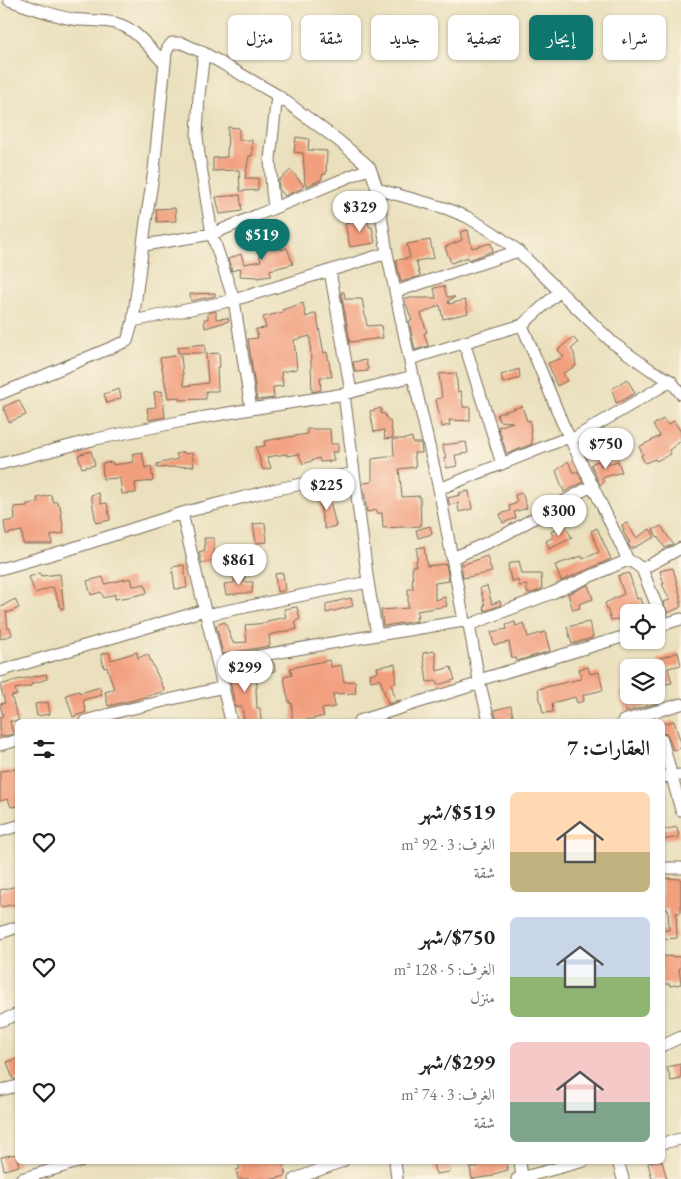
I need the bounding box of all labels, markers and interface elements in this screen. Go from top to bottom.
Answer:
chip: منزل [228,15,291,60]
chip: شقة [301,15,361,60]
chip: جديد [371,15,438,60]
chip: تصفية [448,15,519,60]
chip: إيجار [529,15,593,60]
chip: شراء [603,15,666,60]
pin: $329 [330,190,390,233]
text: $329 [344,196,376,217]
pin: $519 [232,218,292,261]
text: $519 [246,224,278,245]
pin: $750 [576,428,636,470]
text: $750 [590,433,622,454]
pin: $225 [297,468,357,511]
text: $225 [311,474,343,495]
pin: $300 [529,494,589,537]
text: $300 [543,500,575,521]
pin: $861 [209,544,269,586]
text: $861 [223,549,255,570]
map controls [620,604,665,704]
button: locate [620,604,665,649]
pin: $299 [215,650,275,693]
text: $299 [229,656,261,677]
button: layers [620,659,665,704]
text: العقارات: 7 [567,734,650,761]
icon: filters [30,735,58,763]
text: $519/شهر [419,798,495,825]
icon: home [550,812,610,872]
icon: heart [30,828,58,856]
text: الغرف: 3 · 92 m² [401,834,495,855]
text: شقة [474,862,495,883]
text: $750/شهر [419,923,495,950]
icon: home [550,937,610,997]
icon: heart [30,953,58,981]
text: الغرف: 5 · 128 m² [394,959,495,980]
text: منزل [470,987,495,1008]
text: $299/شهر [419,1048,495,1075]
icon: home [550,1062,610,1122]
icon: heart [30,1078,58,1106]
text: الغرف: 3 · 74 m² [401,1084,495,1105]
text: شقة [474,1112,495,1133]

